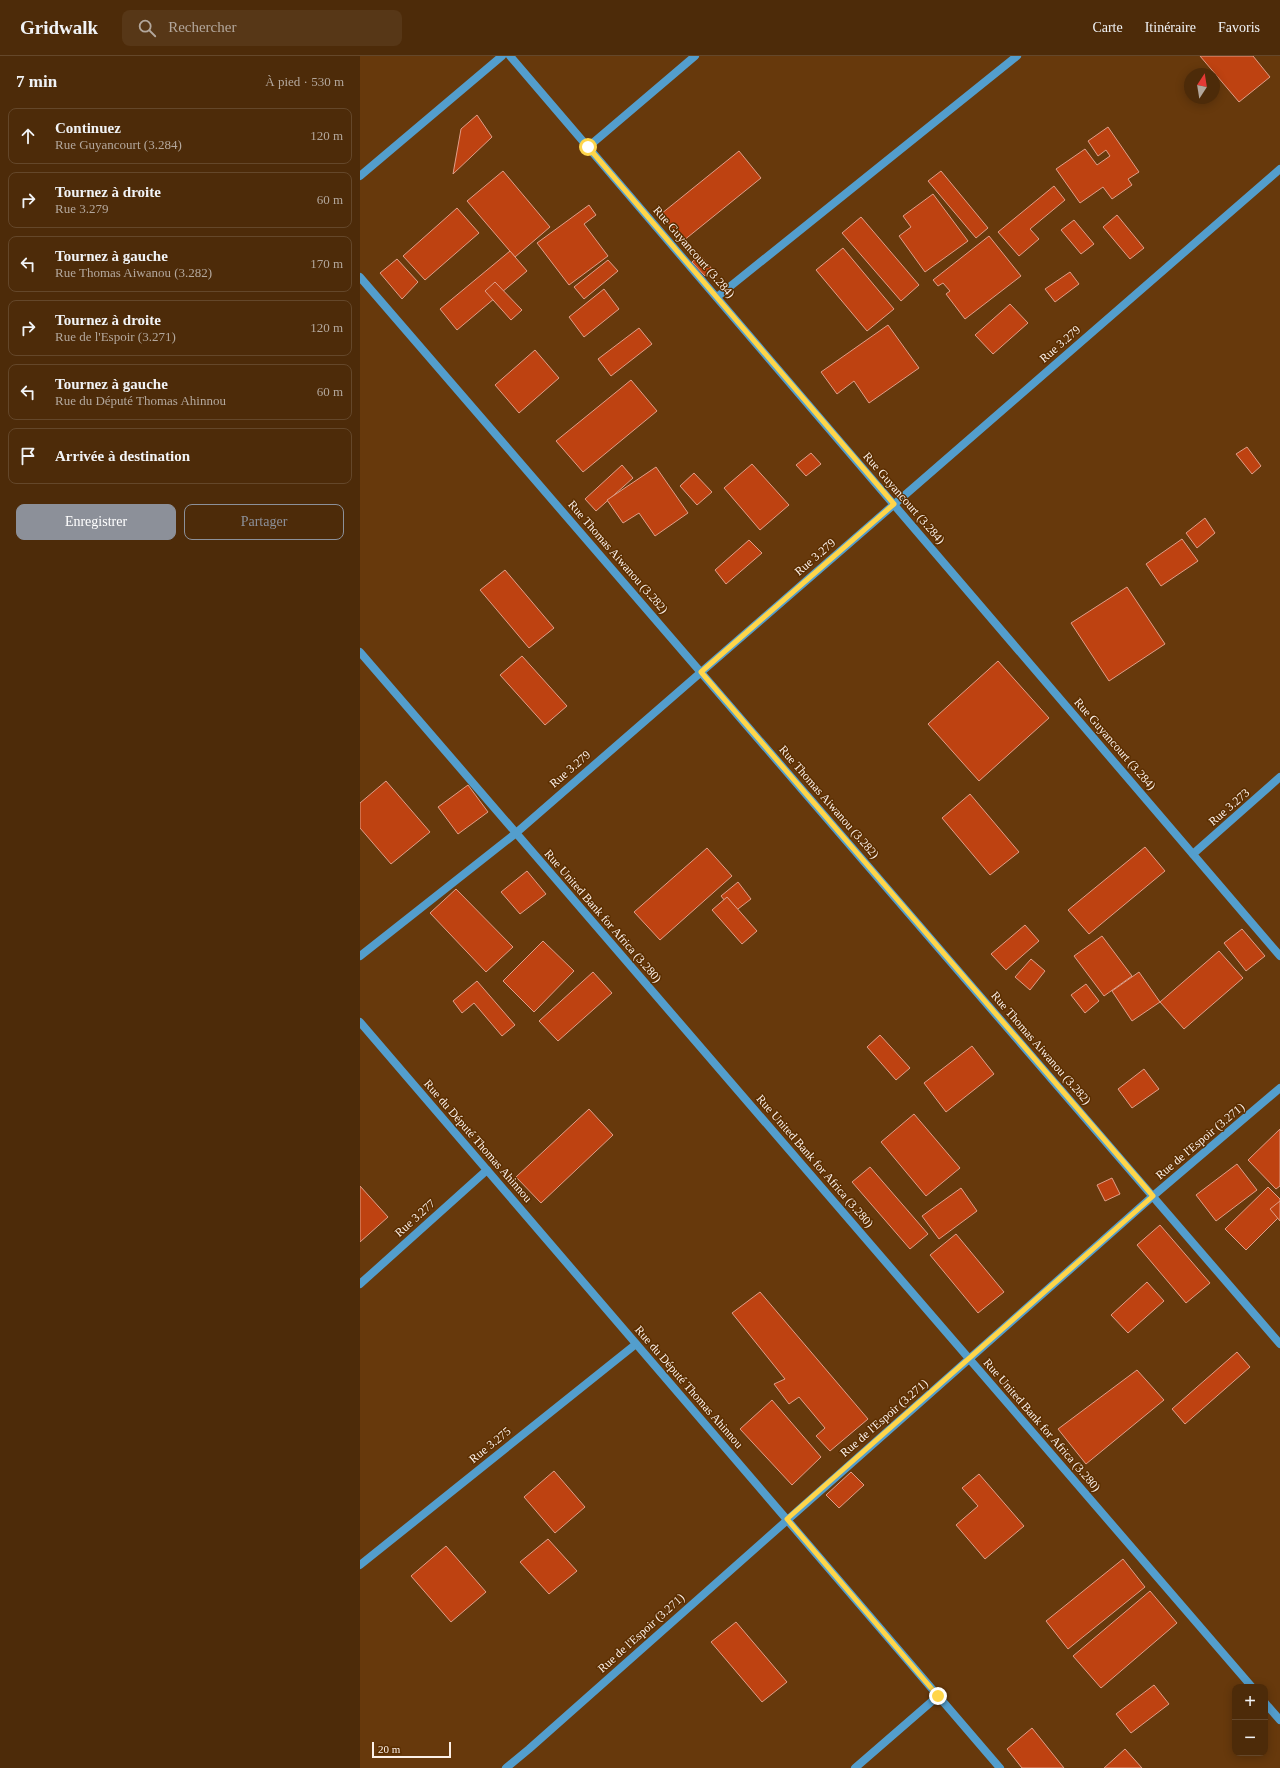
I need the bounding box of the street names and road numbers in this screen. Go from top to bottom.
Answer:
street label: Rue Guyancourt (3.284) [650,203,738,301]
street label: Rue 3.279 [1037,323,1083,365]
street label: Rue Guyancourt (3.284) [860,449,948,547]
street label: Rue Thomas Aiwanou (3.282) [565,498,671,616]
street label: Rue 3.279 [792,536,838,578]
street label: Rue Guyancourt (3.284) [1071,695,1159,793]
street label: Rue Thomas Aiwanou (3.282) [776,743,882,861]
street label: Rue 3.279 [547,748,593,790]
street label: Rue 3.273 [1206,786,1252,828]
street label: Rue United Bank for Africa (3.280) [542,847,664,985]
street label: Rue Thomas Aiwanou (3.282) [988,989,1094,1107]
street label: Rue du Député Thomas Ahinnou [421,1077,535,1205]
street label: Rue United Bank for Africa (3.280) [754,1092,876,1230]
street label: Rue de l'Espoir (3.271) [1153,1100,1247,1182]
street label: Rue 3.277 [392,1196,438,1240]
street label: Rue du Député Thomas Ahinnou [632,1323,746,1451]
street label: Rue United Bank for Africa (3.280) [981,1356,1103,1494]
street label: Rue de l'Espoir (3.271) [837,1376,931,1460]
street label: Rue 3.275 [466,1424,514,1466]
street label: Rue de l'Espoir (3.271) [595,1590,687,1676]

